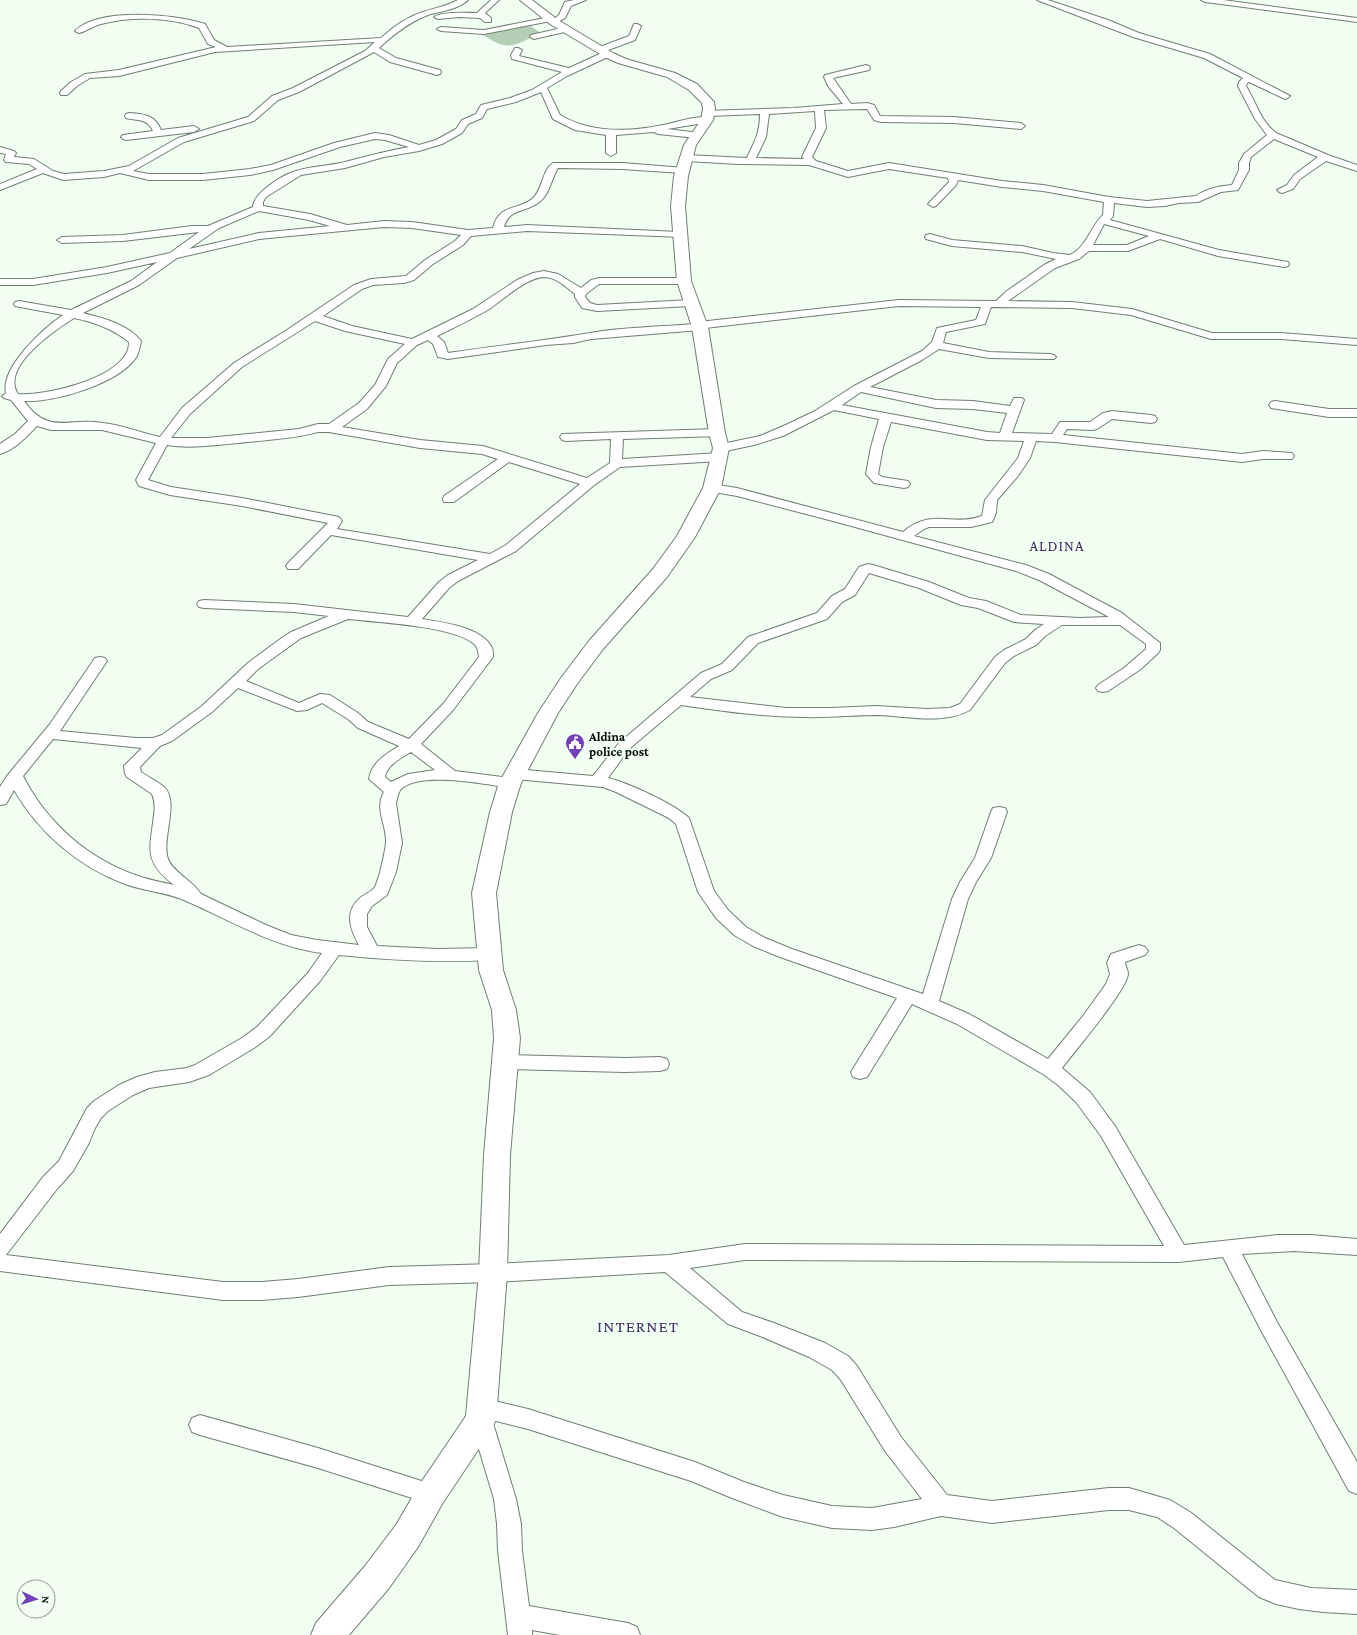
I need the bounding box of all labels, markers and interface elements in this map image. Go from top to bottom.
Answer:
district label: ALDINA [1030,538,1084,554]
place label: Aldina police post [588,729,649,759]
public building icon: Aldina police post [564,732,586,760]
district label: INTERNET [597,1317,679,1336]
north arrow [16,1579,56,1619]
text: N [40,1596,52,1604]

